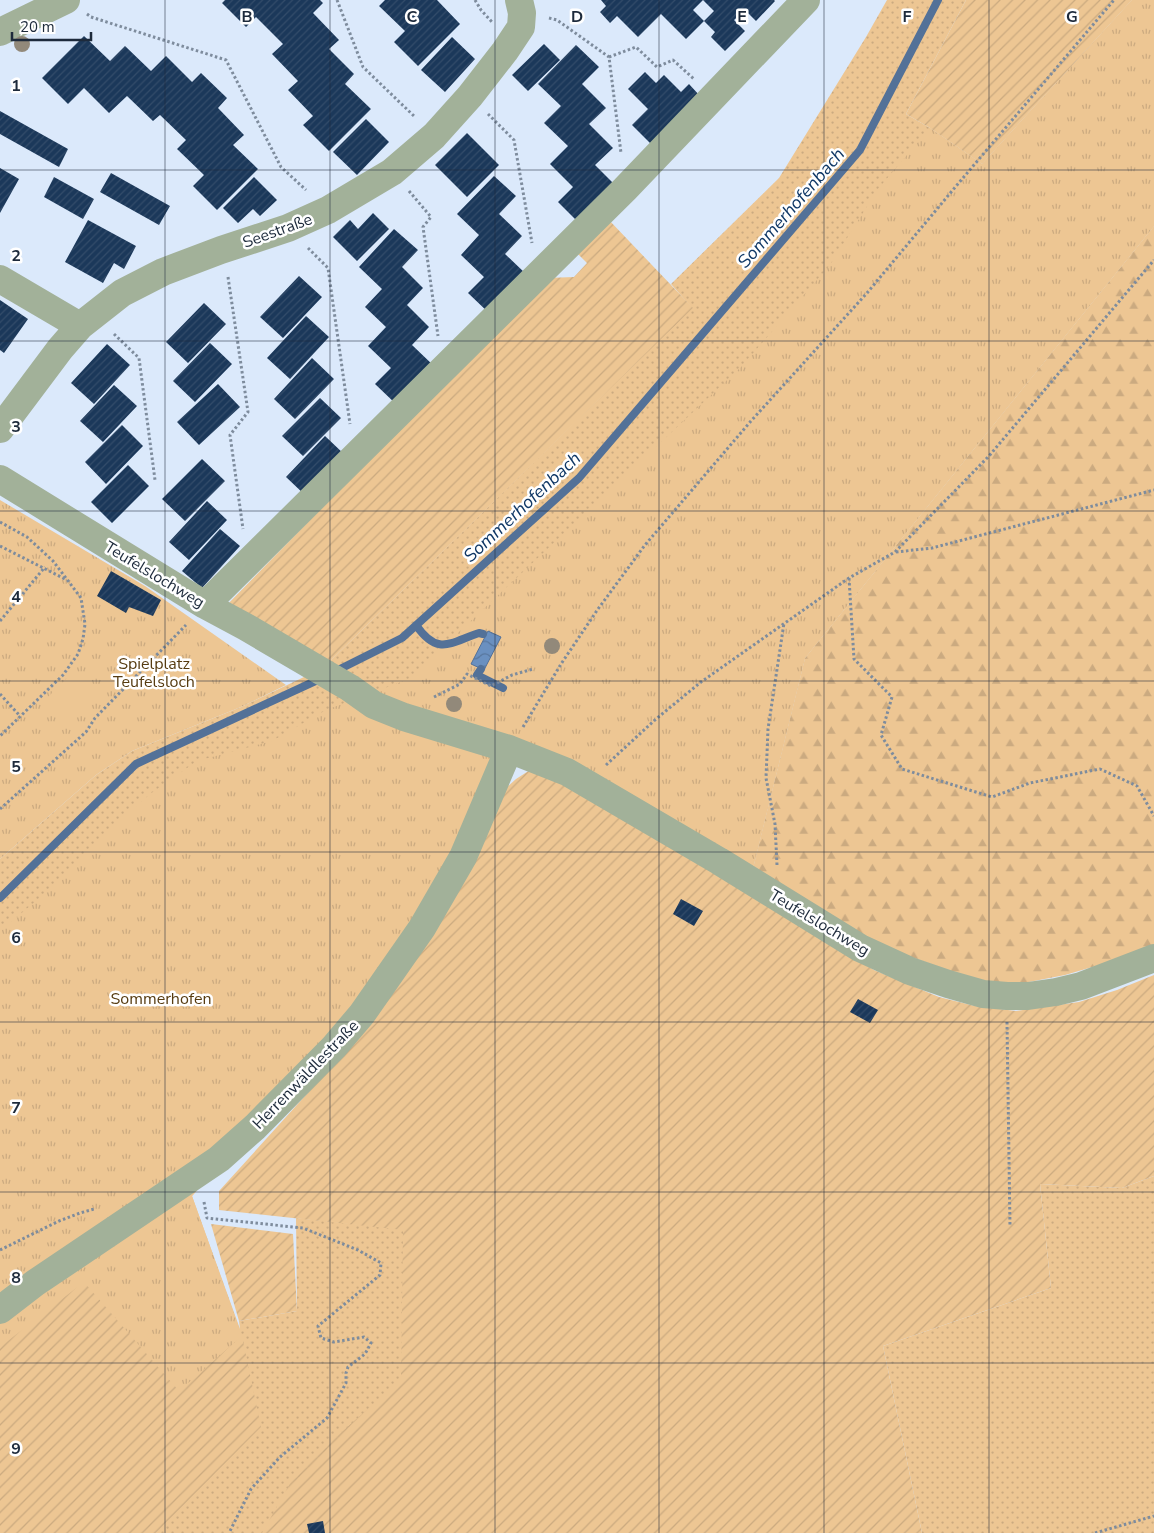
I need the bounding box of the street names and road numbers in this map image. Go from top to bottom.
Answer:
street label: Seestraße [239,208,315,254]
street label: Teufelslochweg [100,536,209,613]
street label: Teufelslochweg [765,884,874,961]
street label: Herrenwäldlestraße [248,1015,364,1134]

